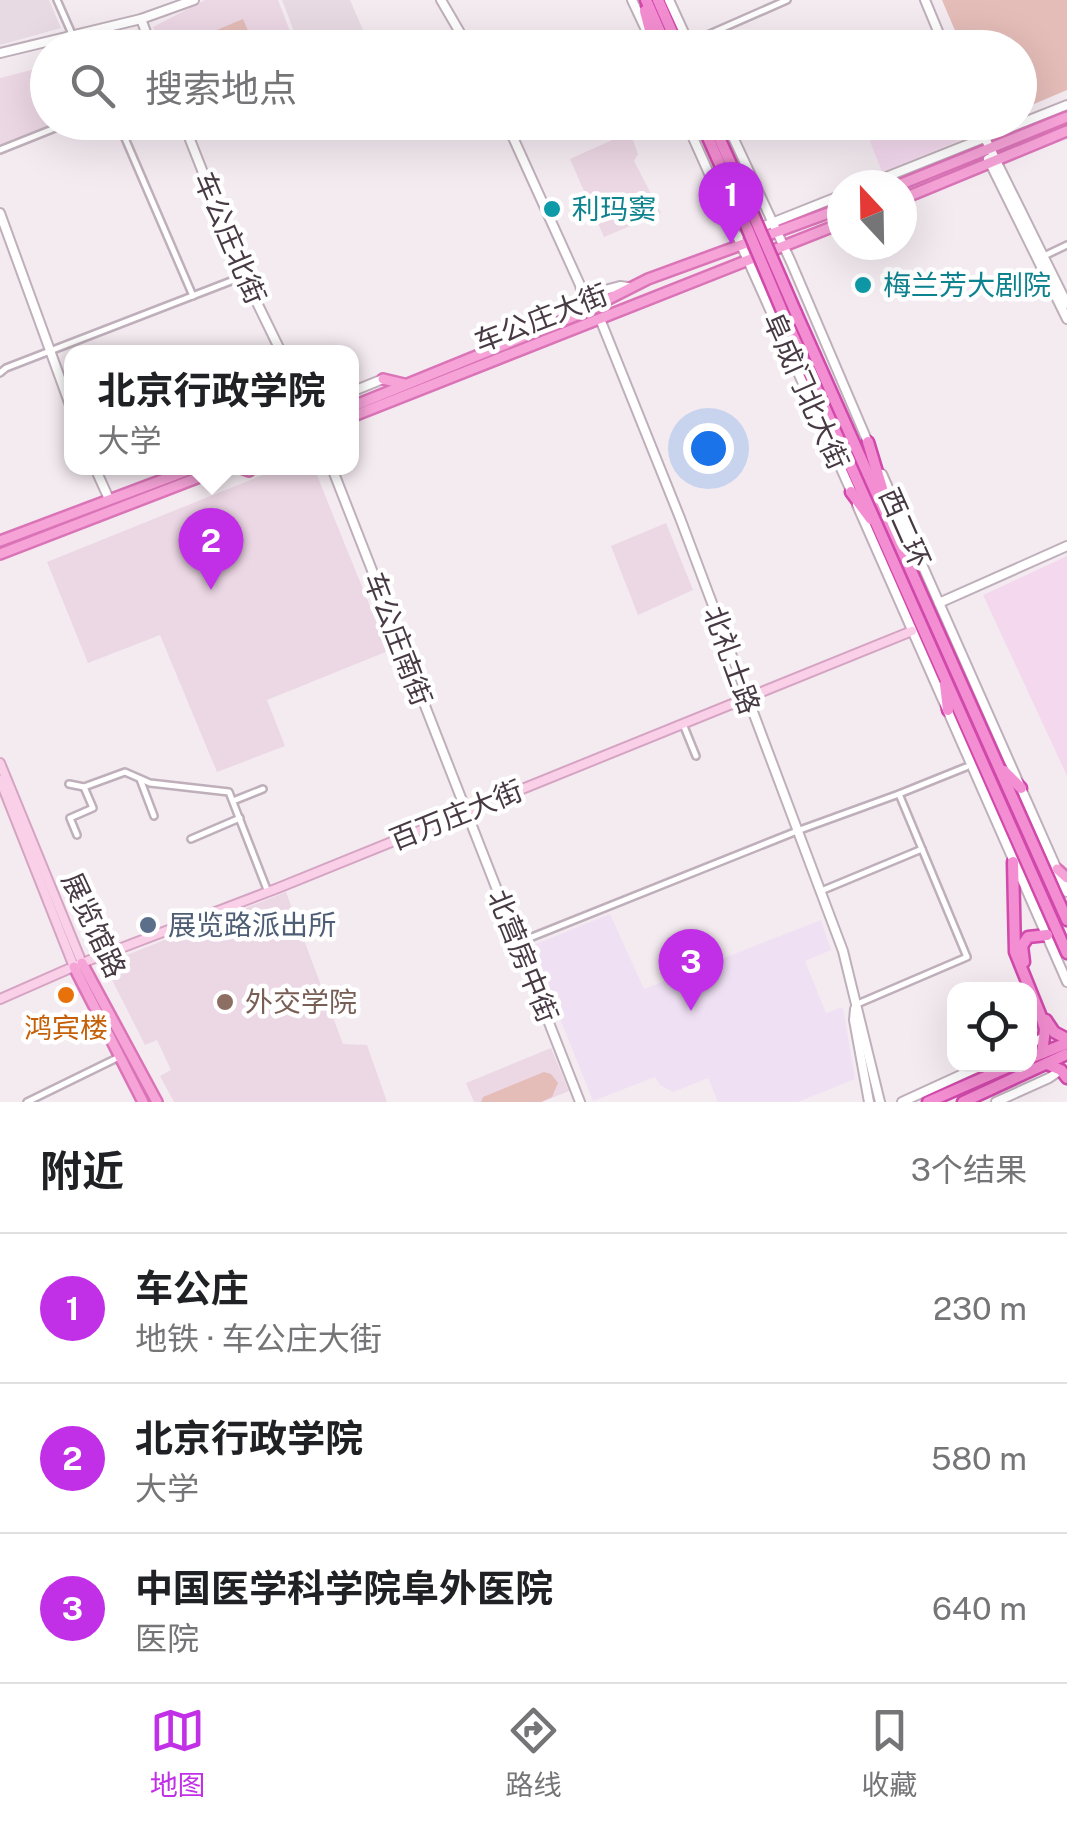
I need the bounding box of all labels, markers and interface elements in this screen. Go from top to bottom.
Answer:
search box [30,30,1037,140]
icon: search [65,58,120,113]
text: 搜索地点 [145,66,297,111]
pin: 1 [698,162,764,244]
street label: 车公庄北街 [188,167,273,309]
north arrow [827,170,917,260]
place label: 利玛窦 [572,192,656,225]
marker: 利玛窦 [541,198,563,220]
place label: 梅兰芳大剧院 [883,268,1051,301]
marker: 梅兰芳大剧院 [852,274,874,296]
street label: 车公庄大街 [470,277,612,358]
street label: 阜成门北大街 [757,307,856,474]
popup [64,345,359,475]
text: 北京行政学院 [97,368,326,413]
text: 大学 [97,422,162,459]
your location [683,423,734,474]
street label: 西二环 [873,483,938,573]
pin: 2 [178,508,244,590]
street label: 车公庄南街 [358,568,439,710]
street label: 北礼士路 [698,602,767,718]
street label: 百万庄大街 [385,773,527,856]
street label: 展览馆路 [56,867,133,983]
street label: 北营房中街 [482,885,565,1027]
place label: 展览路派出所 [168,908,336,941]
marker: 展览路派出所 [137,914,159,936]
pin: 3 [658,928,724,1011]
map controls [947,982,1037,1072]
button: locate [947,982,1037,1072]
marker: 鸿宾楼 [55,984,77,1006]
place label: 外交学院 [245,985,357,1018]
marker: 外交学院 [214,991,236,1013]
place label: 鸿宾楼 [24,1011,108,1044]
text: 附近 [40,1146,124,1195]
text: 3个结果 [911,1151,1027,1188]
text: 车公庄 [135,1266,249,1311]
text: 1 [66,1290,79,1327]
text: 230 m [933,1290,1027,1327]
text: 地铁 · 车公庄大街 [135,1320,382,1357]
text: 北京行政学院 [135,1416,363,1461]
text: 2 [62,1440,83,1477]
text: 580 m [931,1440,1027,1477]
text: 大学 [135,1470,199,1507]
text: 中国医学科学院阜外医院 [135,1566,553,1611]
text: 3 [62,1590,83,1627]
text: 640 m [932,1590,1027,1627]
text: 医院 [135,1620,199,1657]
tab: 地图 [150,1703,206,1803]
tab: 路线 [505,1703,561,1803]
tab: 收藏 [861,1703,917,1803]

